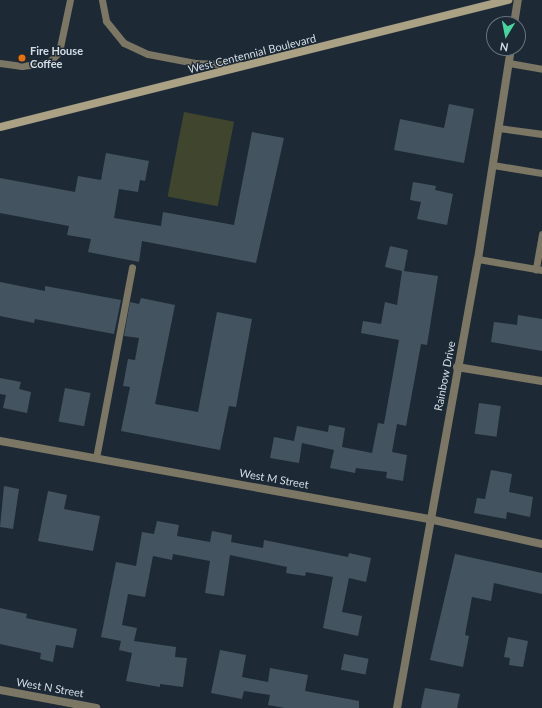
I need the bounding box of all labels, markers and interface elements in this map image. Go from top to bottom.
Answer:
north arrow [486,16,526,56]
street label: West Centennial Boulevard [187,32,317,76]
text: N [499,40,509,54]
place label: Fire House Coffee [30,45,83,71]
marker: Fire House Coffee [17,53,27,63]
street label: Rainbow Drive [432,340,458,412]
street label: West M Street [238,466,310,492]
street label: West N Street [15,676,85,700]

